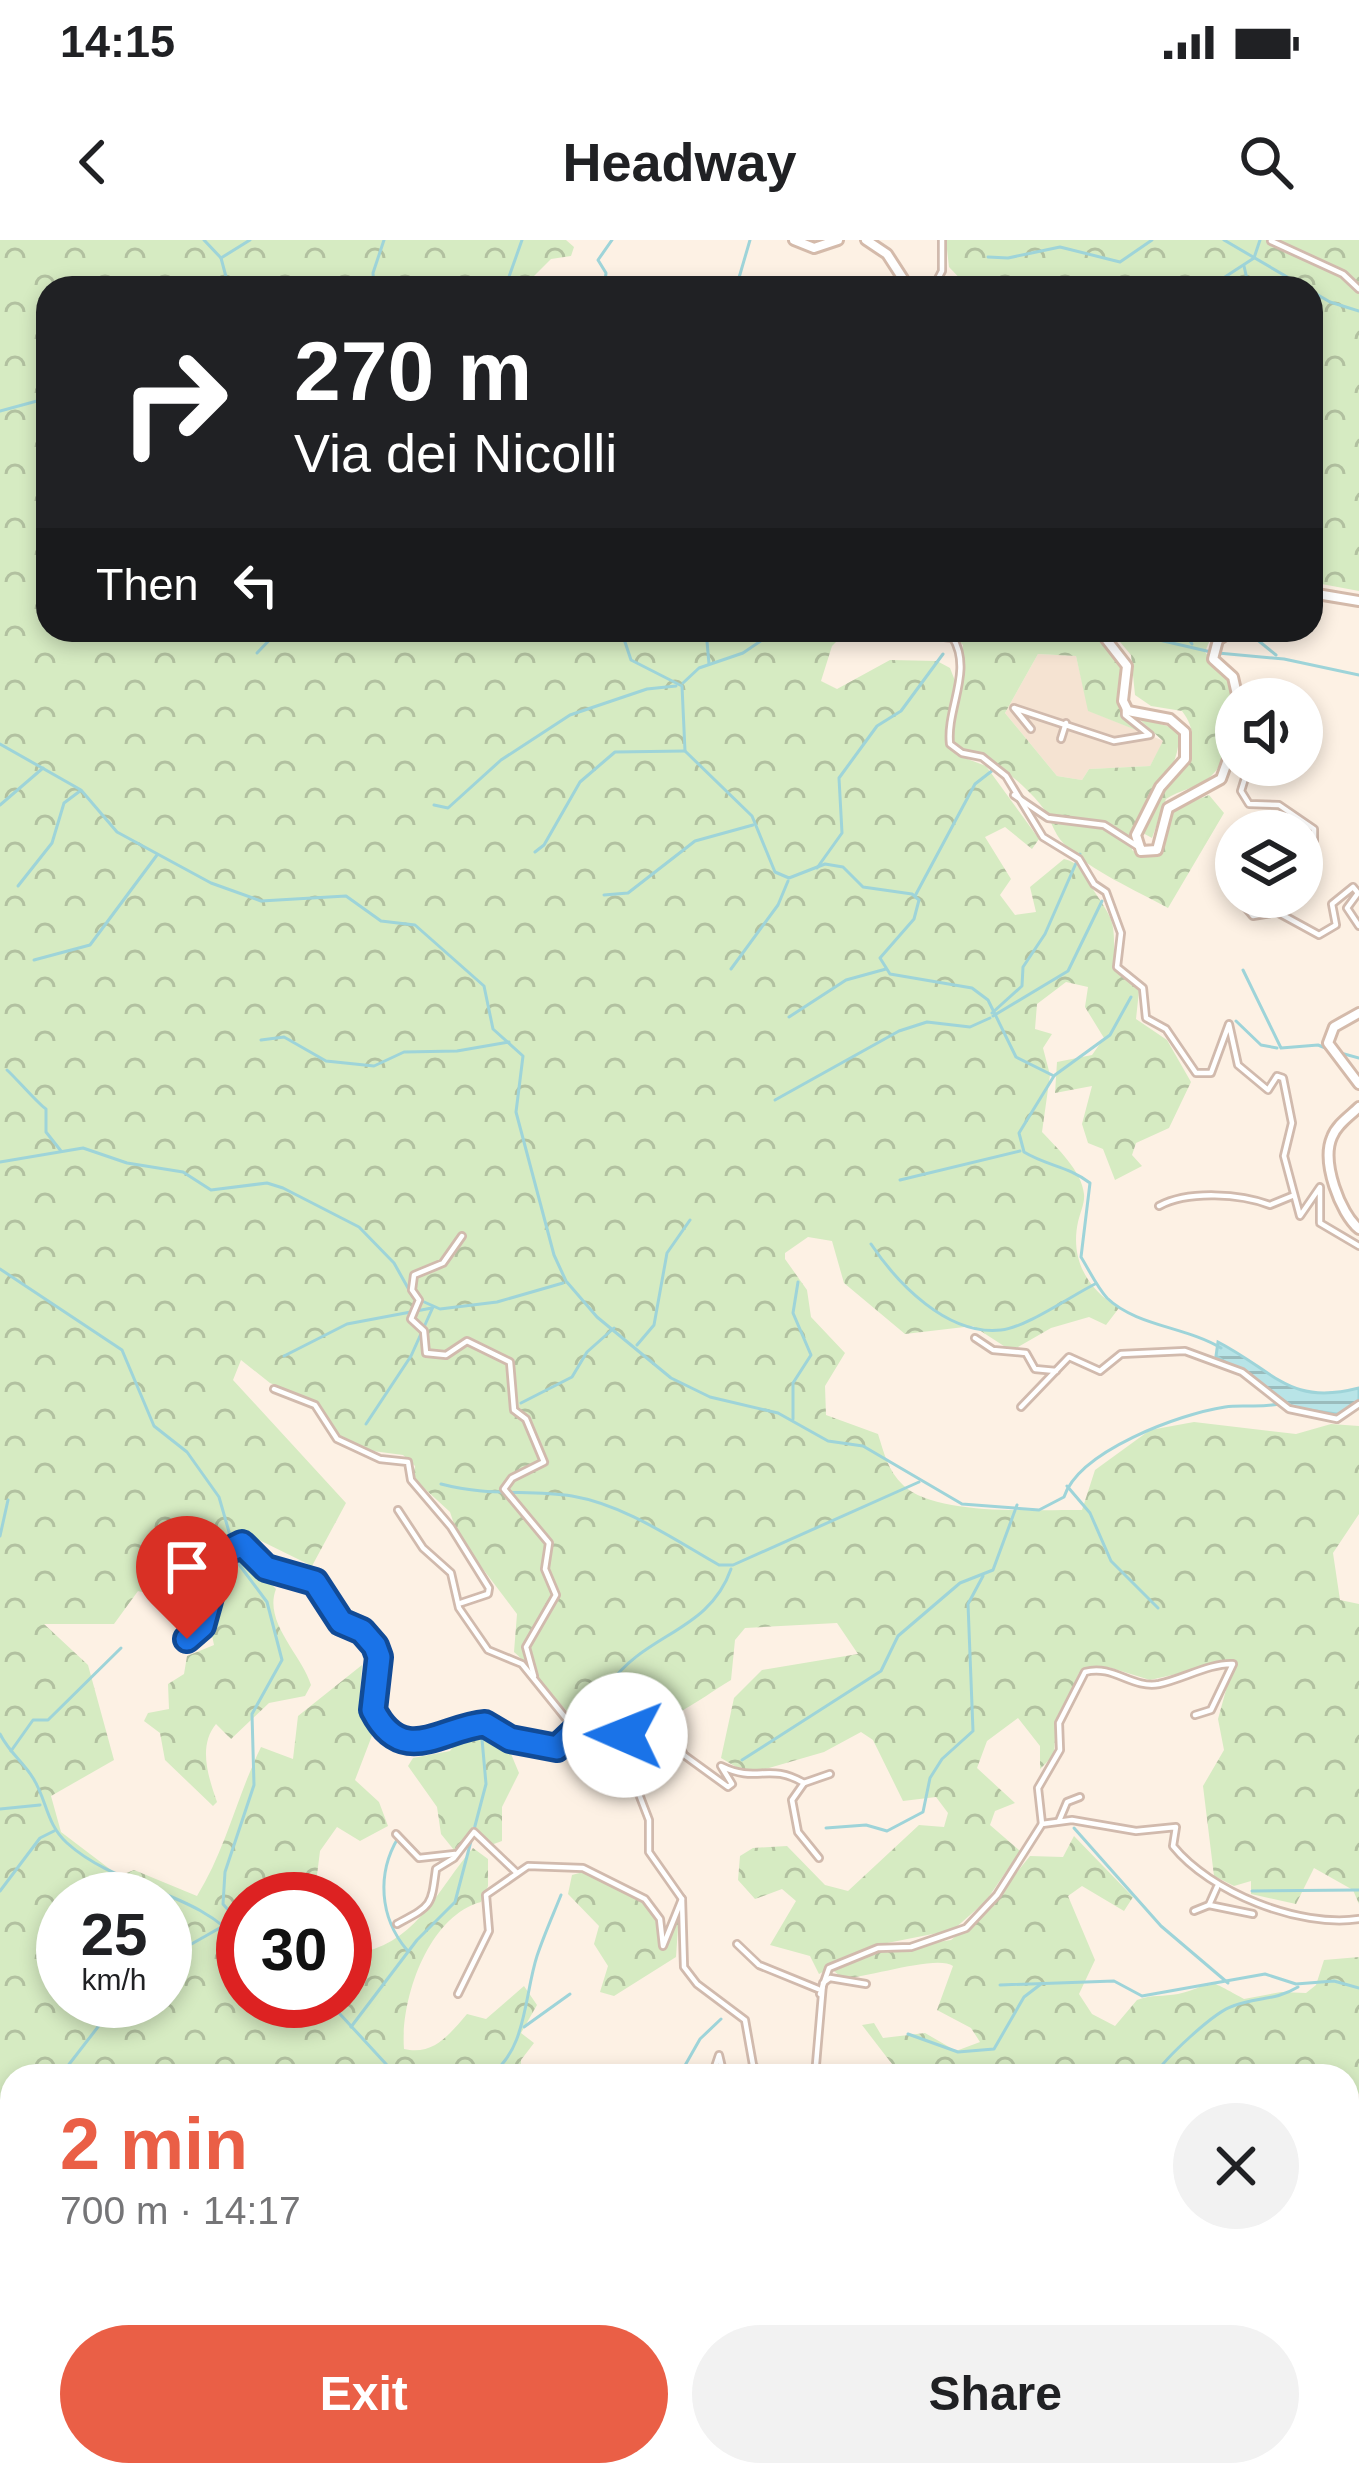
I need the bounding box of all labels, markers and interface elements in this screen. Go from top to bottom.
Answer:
text: 14:15 [60,16,175,67]
icon: back [60,129,126,195]
icon: search [1233,129,1299,195]
text: Headway [562,132,797,192]
icon: right [96,324,252,480]
text: 270 m [294,324,532,418]
text: Via dei Nicolli [294,423,617,483]
icon: left [223,552,289,618]
text: Then [96,559,199,610]
map controls [1215,678,1323,918]
button: sound [1215,678,1323,786]
button: layers [1215,810,1323,918]
pin [136,1516,238,1639]
icon: arrive [154,1534,220,1600]
position arrow [562,1672,688,1798]
speed limit sign: 30 [216,1872,372,2028]
text: 25 [81,1901,147,1968]
text: km/h [81,1963,147,1996]
button: close [1173,2103,1299,2229]
text: 2 min [60,2104,248,2184]
text: 700 m · 14:17 [60,2189,301,2232]
button: Exit [60,2325,668,2463]
button: Share [692,2325,1299,2463]

